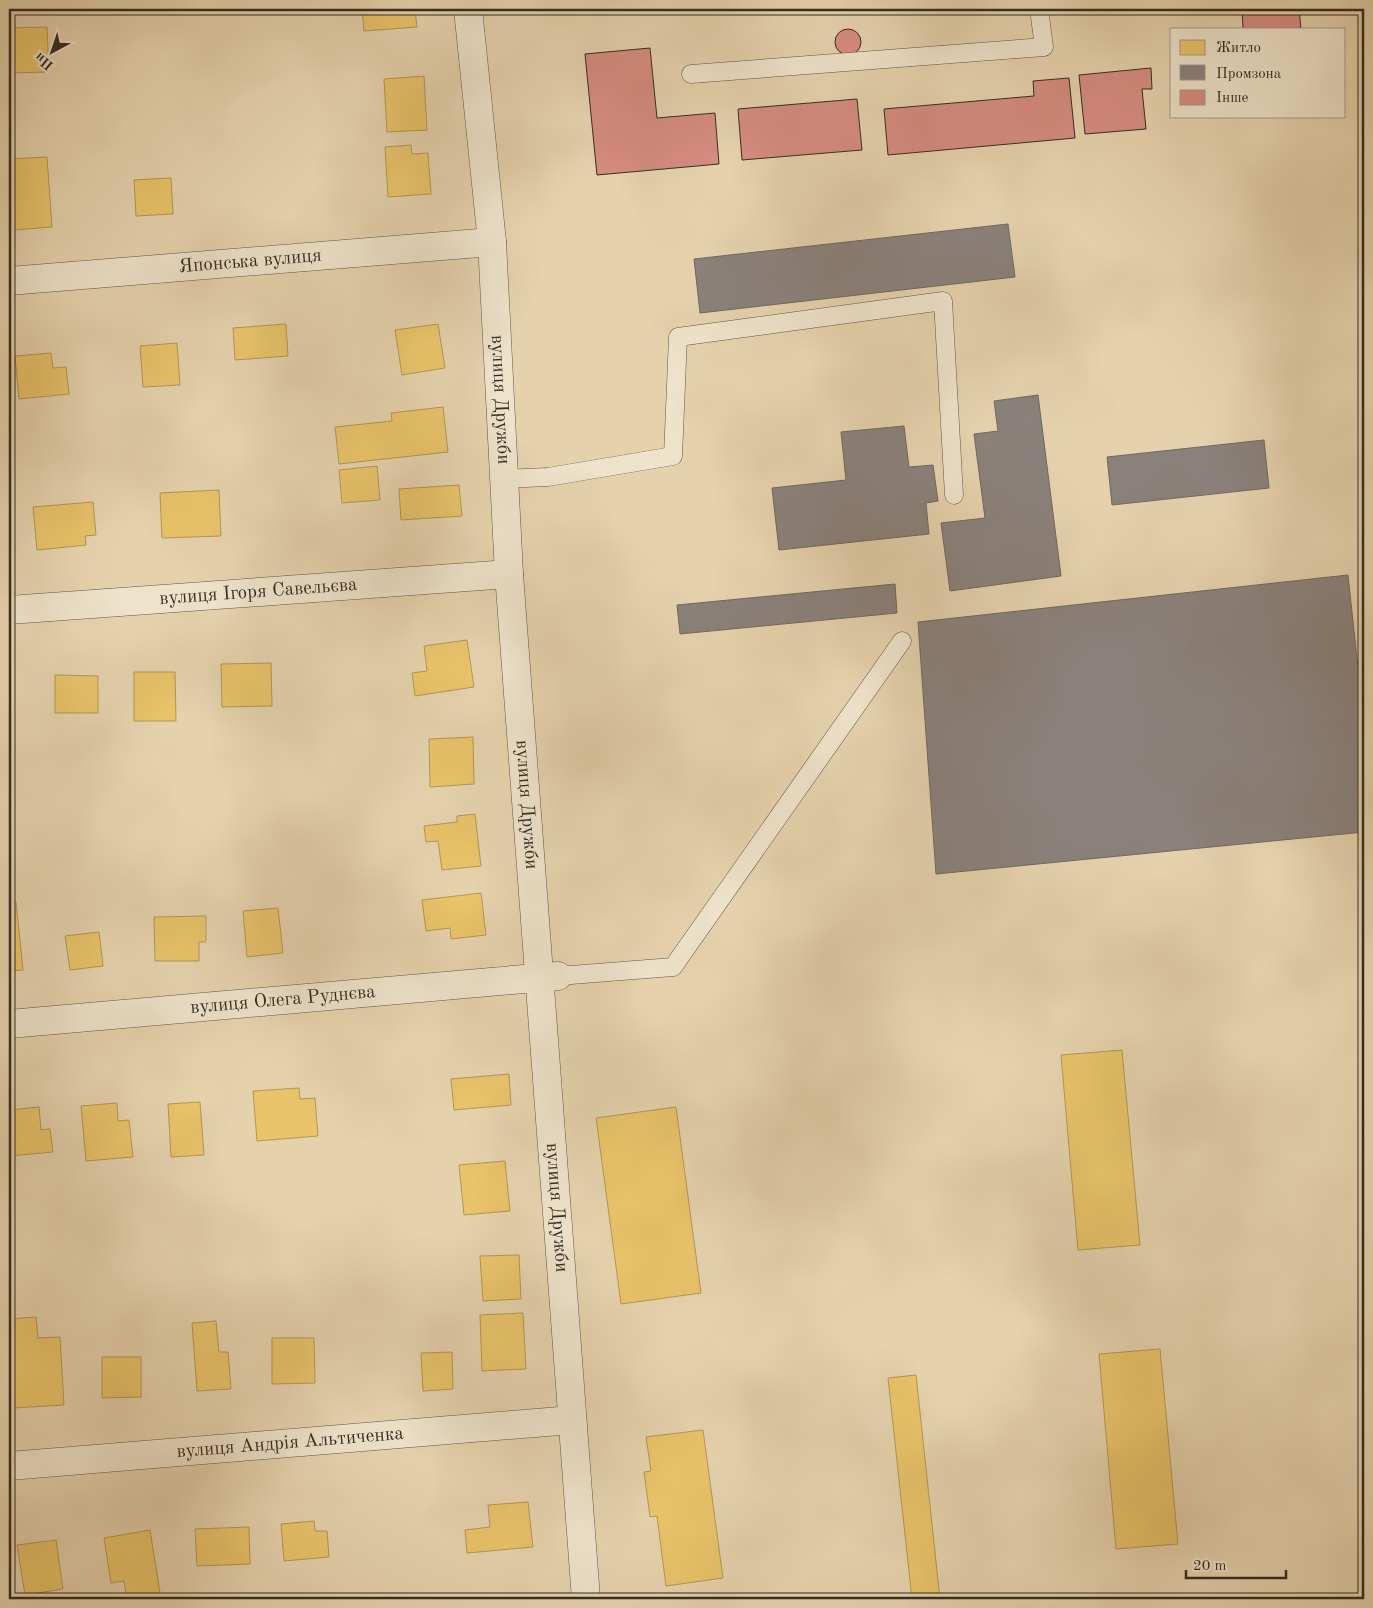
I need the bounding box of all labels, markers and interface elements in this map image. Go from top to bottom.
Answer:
north arrow [28,28,78,78]
legend [1170,28,1346,118]
text: Житло [1216,41,1261,56]
text: Пн [32,50,56,73]
text: Промзона [1216,67,1282,82]
text: Інше [1216,91,1249,106]
street label: Японська вулиця [178,246,322,277]
street label: вулиця Дружби [487,334,513,465]
street label: вулиця Ігоря Савельєва [159,575,359,609]
street label: вулиця Дружби [512,739,541,870]
street label: вулиця Олега Руднєва [190,982,377,1018]
street label: вулиця Дружби [542,1142,571,1273]
street label: вулиця Андрія Альтиченка [176,1424,405,1462]
scale bar [1186,1548,1286,1580]
text: 20 m [1193,1559,1227,1574]

